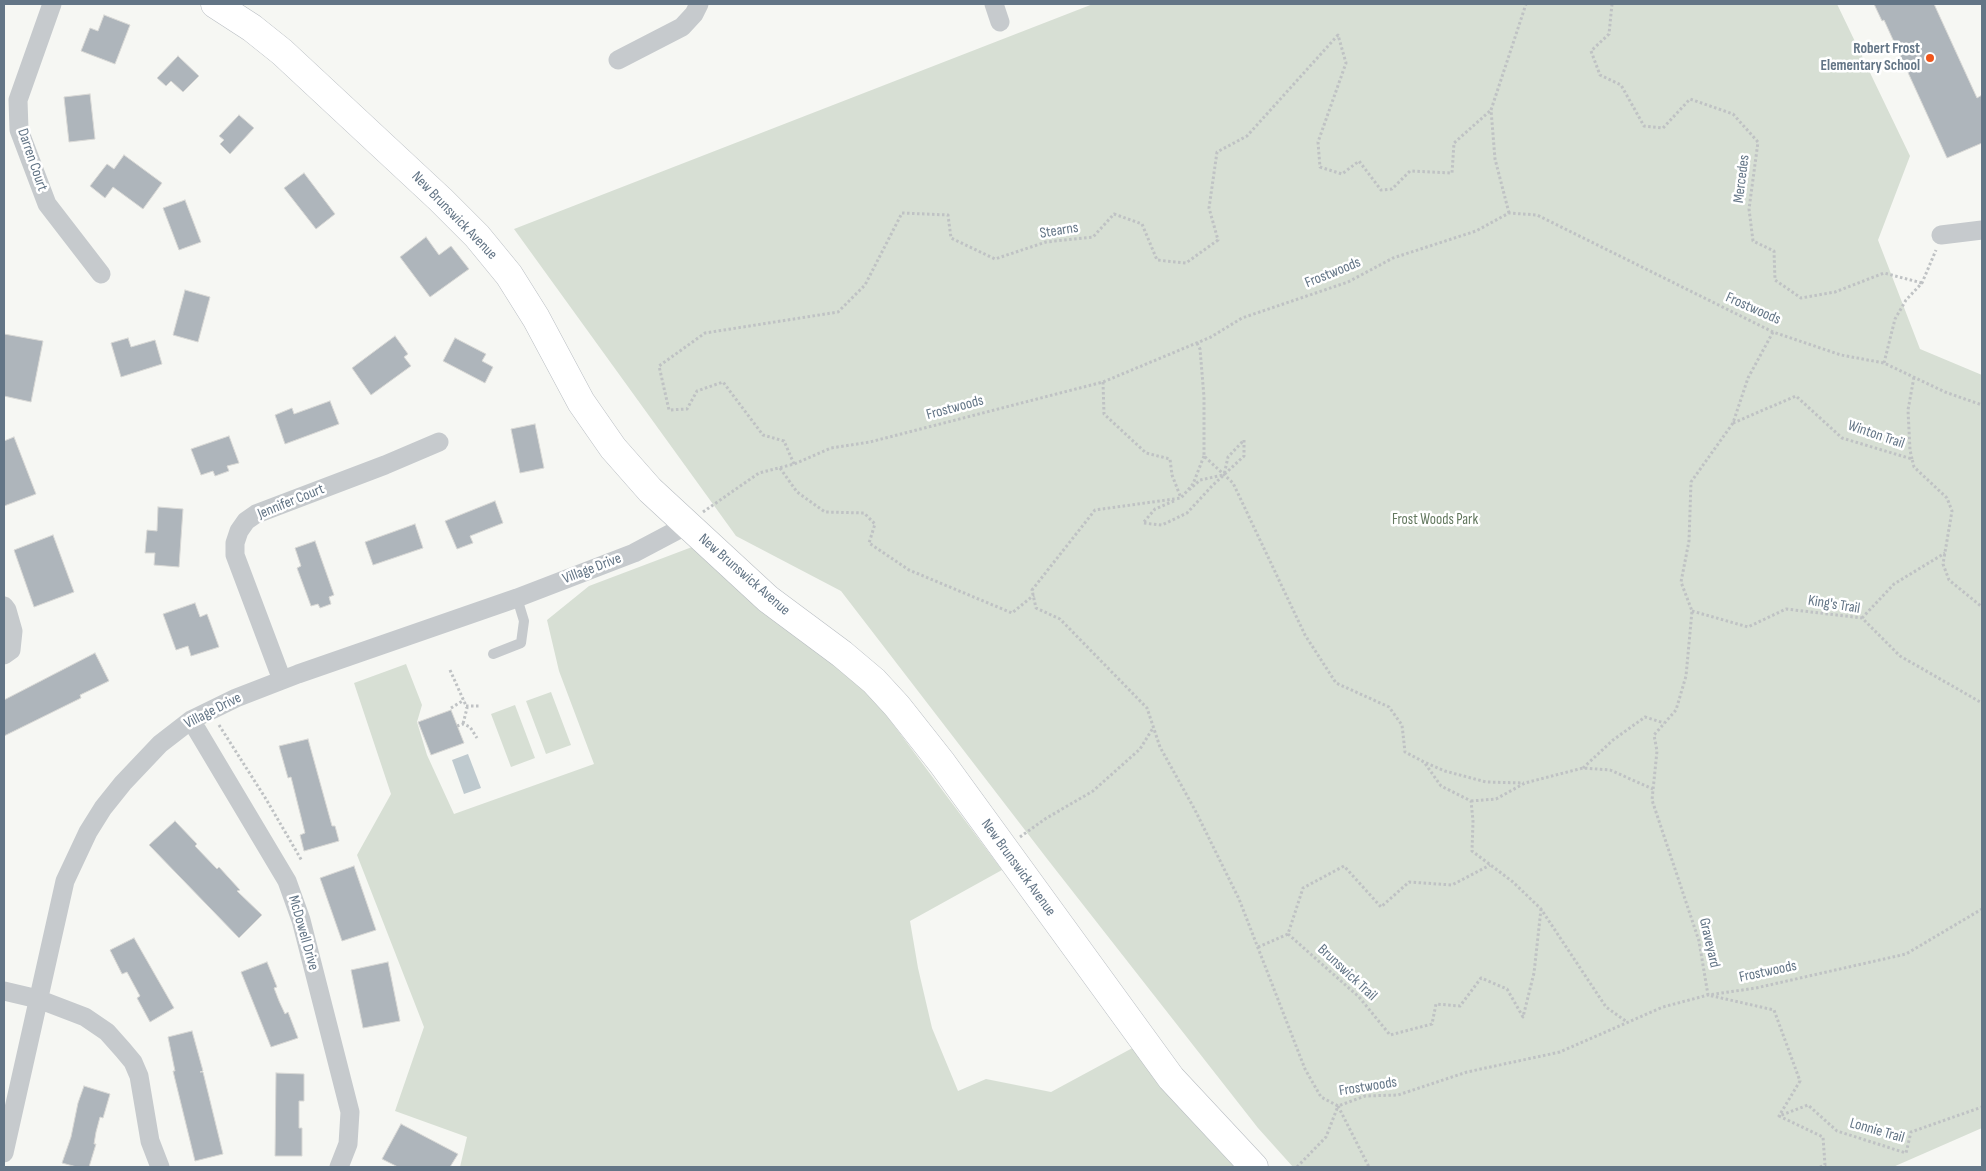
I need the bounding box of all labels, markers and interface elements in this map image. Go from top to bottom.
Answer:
place label: Robert Frost Elementary School [1821,40,1920,75]
marker: Robert Frost Elementary School [1924,52,1936,64]
street label: Darren Court [13,126,51,194]
street label: Mercedes [1730,154,1754,204]
street label: New Brunswick Avenue [407,168,501,264]
street label: Stearns [1038,219,1080,243]
street label: Frostwoods [1303,254,1363,292]
street label: Frostwoods [1723,289,1783,329]
street label: Frostwoods [924,392,986,424]
street label: Winton Trail [1845,417,1907,453]
street label: Jennifer Court [255,481,327,523]
park label: Frost Woods Park [1392,511,1478,529]
street label: New Brunswick Avenue [695,530,793,620]
street label: Village Drive [560,550,624,588]
street label: King's Trail [1807,592,1861,618]
street label: Village Drive [182,689,244,733]
street label: New Brunswick Avenue [977,816,1059,920]
street label: McDowell Drive [284,894,322,972]
street label: Graveyard [1695,916,1723,970]
street label: Brunswick Trail [1314,941,1380,1005]
street label: Frostwoods [1738,957,1798,987]
street label: Frostwoods [1338,1074,1398,1100]
street label: Lonnie Trail [1848,1115,1906,1147]

